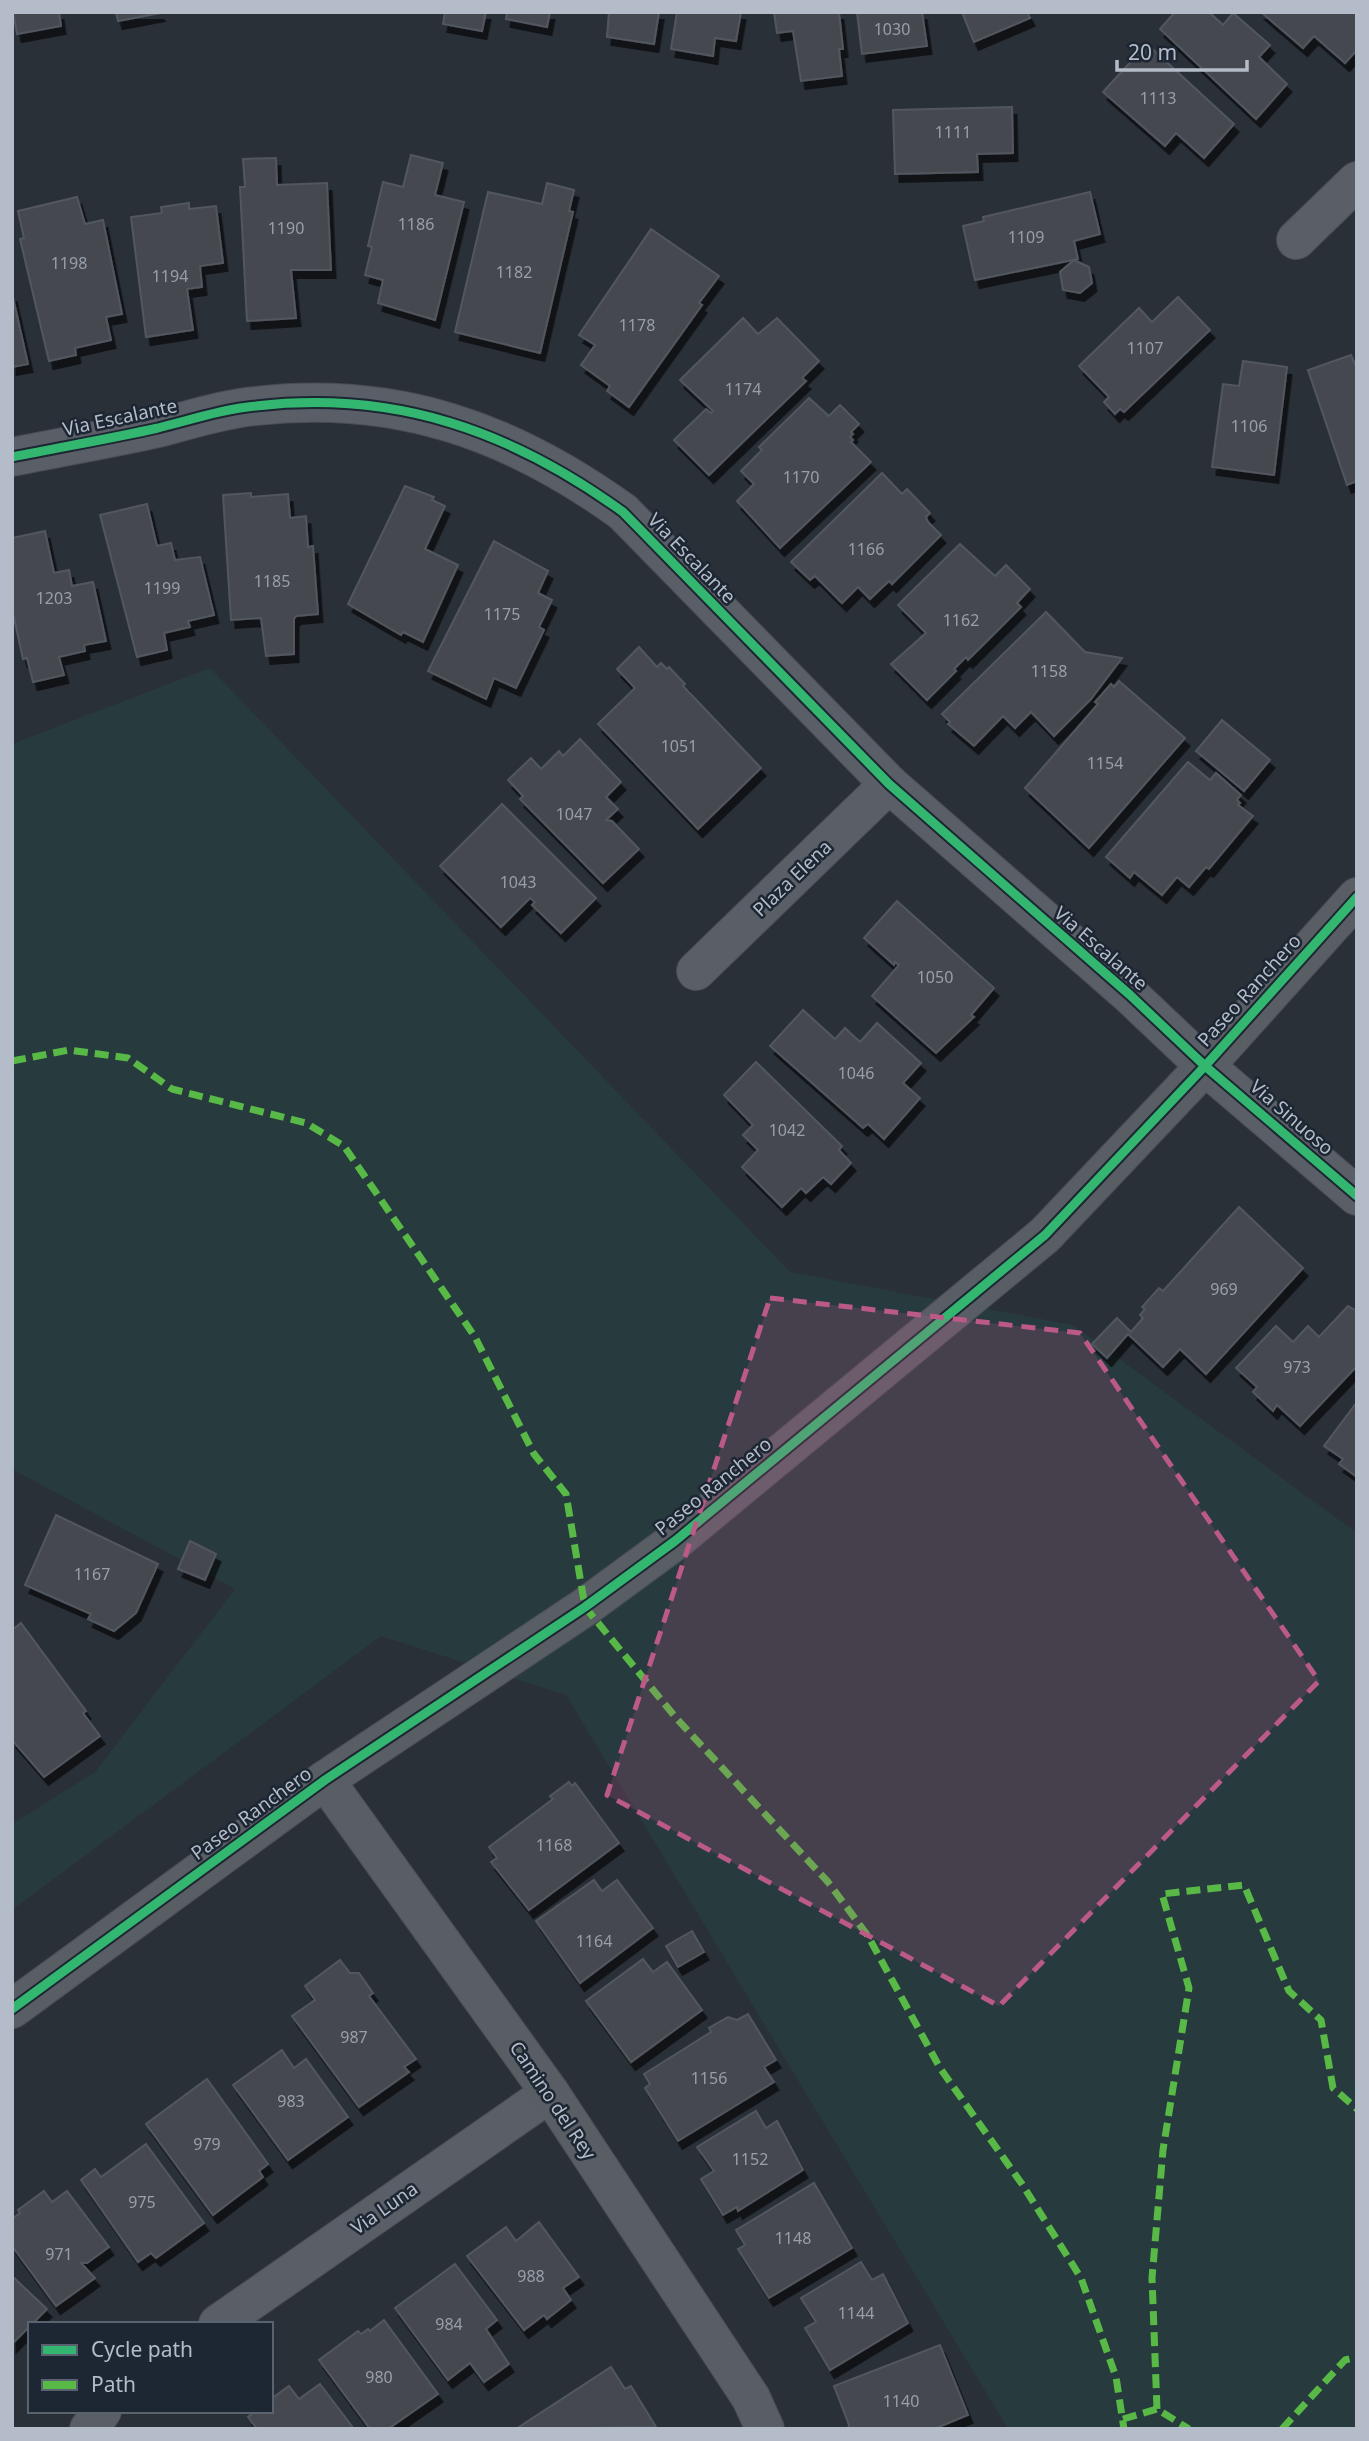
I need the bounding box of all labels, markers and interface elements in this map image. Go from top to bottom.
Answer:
house number: 1030 [874,18,910,40]
scale bar [1117,28,1246,72]
text: 20 m [1128,38,1177,66]
house number: 1113 [1140,87,1176,109]
house number: 1111 [935,121,971,143]
house number: 1186 [398,213,434,235]
house number: 1190 [268,217,304,239]
house number: 1109 [1008,226,1044,248]
house number: 1198 [51,252,87,274]
house number: 1182 [496,261,532,283]
house number: 1194 [152,265,188,287]
house number: 1178 [619,314,655,336]
house number: 1107 [1127,337,1163,359]
house number: 1174 [725,378,761,400]
street label: Via Escalante [60,392,180,442]
house number: 1106 [1231,415,1267,437]
house number: 1170 [783,466,819,488]
street label: Via Escalante [642,507,742,609]
house number: 1166 [848,538,884,560]
house number: 1185 [254,570,290,592]
house number: 1199 [144,577,180,599]
house number: 1203 [36,587,72,609]
house number: 1175 [484,603,520,625]
house number: 1162 [943,609,979,631]
house number: 1158 [1031,660,1067,682]
house number: 1051 [661,735,697,757]
house number: 1154 [1087,752,1123,774]
house number: 1047 [556,803,592,825]
street label: Plaza Elena [747,834,837,922]
house number: 1043 [500,871,536,893]
street label: Via Escalante [1049,900,1153,996]
street label: Paseo Ranchero [1191,928,1307,1052]
house number: 1050 [917,966,953,988]
house number: 1046 [838,1062,874,1084]
street label: Via Sinuoso [1245,1073,1339,1161]
house number: 1042 [769,1119,805,1141]
house number: 969 [1210,1278,1238,1300]
house number: 973 [1283,1356,1311,1378]
street label: Paseo Ranchero [649,1431,777,1541]
house number: 1167 [74,1563,110,1585]
street label: Paseo Ranchero [185,1760,317,1866]
house number: 1168 [536,1834,572,1856]
house number: 1164 [576,1930,612,1952]
house number: 987 [340,2026,368,2048]
street label: Camino del Rey [504,2036,602,2165]
house number: 1156 [691,2067,727,2089]
house number: 983 [277,2090,305,2112]
house number: 979 [193,2133,221,2155]
house number: 1152 [732,2148,768,2170]
street label: Via Luna [345,2176,423,2240]
house number: 975 [128,2191,156,2213]
house number: 1148 [775,2227,811,2249]
house number: 971 [45,2243,73,2265]
house number: 988 [517,2265,545,2287]
house number: 1144 [838,2302,874,2324]
house number: 984 [435,2313,463,2335]
legend [28,2322,273,2413]
text: Cycle path [91,2335,193,2363]
house number: 980 [365,2366,393,2388]
text: Path [91,2370,136,2398]
house number: 1140 [883,2390,919,2412]

